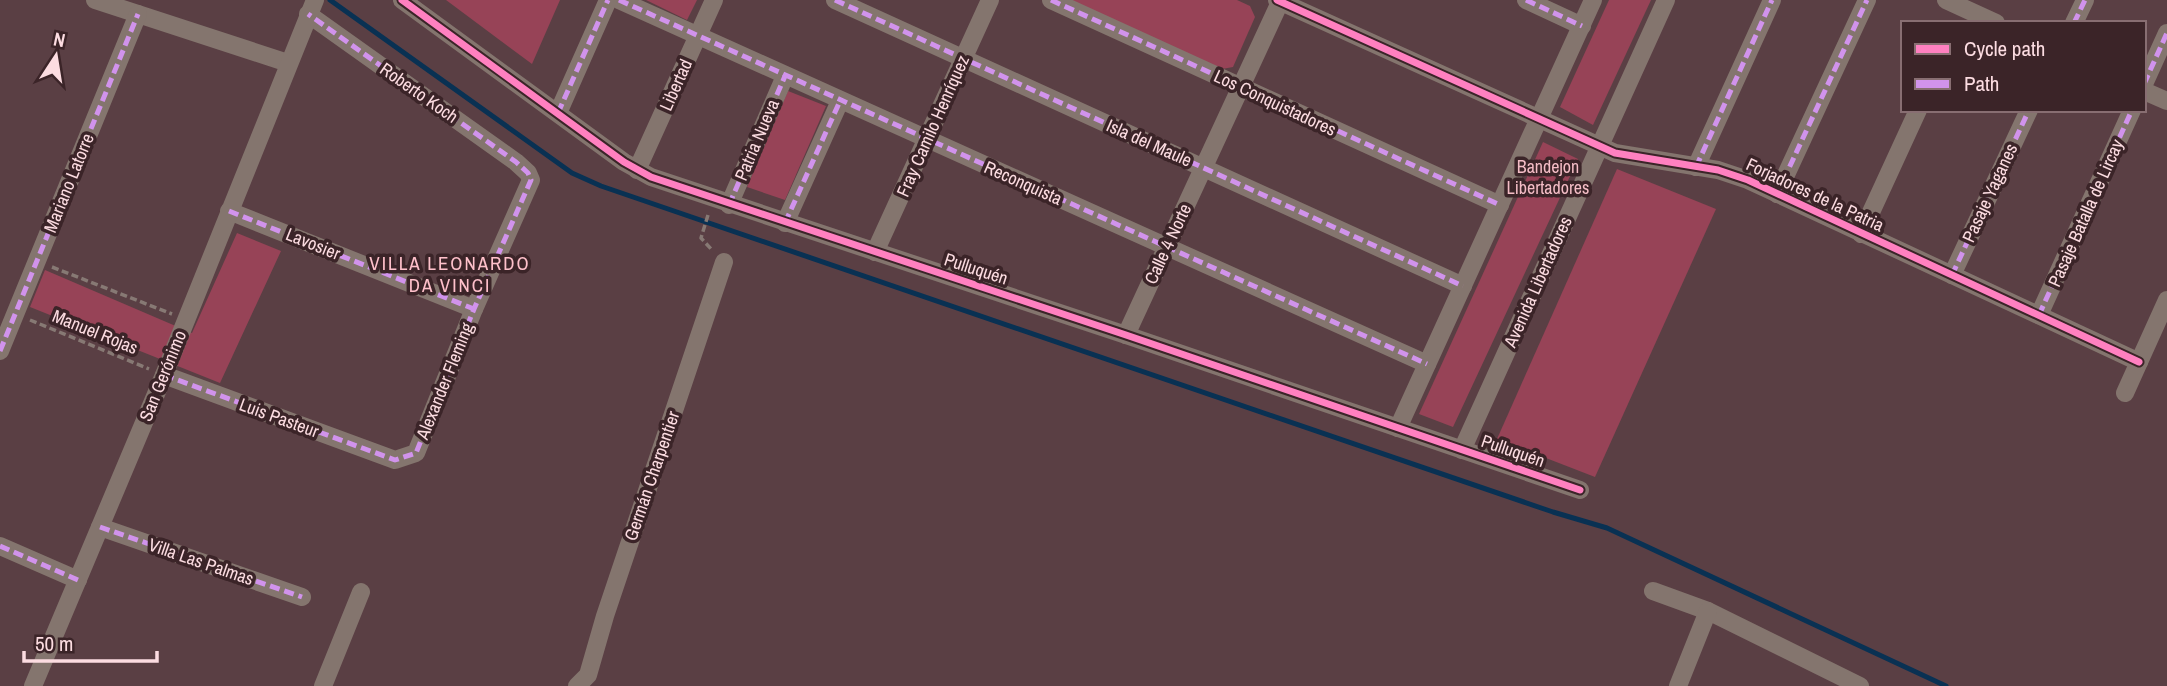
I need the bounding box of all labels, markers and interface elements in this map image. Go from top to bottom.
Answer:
north arrow [21,21,91,91]
legend [1901,21,2146,112]
text: N [51,25,68,53]
text: Cycle path [1964,34,2045,63]
street label: Fray Camilo Henríquez [890,51,975,201]
street label: Libertad [653,55,698,115]
street label: Roberto Koch [375,56,463,129]
street label: Los Conquistadores [1210,63,1340,142]
text: Path [1964,69,1999,98]
street label: Patria Nueva [728,95,785,184]
street label: Isla del Maule [1103,113,1196,172]
street label: Mariano Latorre [37,129,100,236]
street label: Pasaje Batalla de Lircay [2042,134,2130,291]
street label: Pasaje Yaganes [1956,139,2023,246]
street label: Forjadores de la Patria [1742,152,1888,237]
street label: Reconquista [980,154,1066,211]
park label: Bandejon Libertadores [1507,154,1589,200]
street label: Calle 4 Norte [1138,199,1197,288]
street label: Avenida Libertadores [1497,212,1578,352]
street label: Lavosier [282,221,344,266]
street label: Pulluquén [941,246,1011,291]
district label: VILLA LEONARDO DA VINCI [369,250,531,298]
street label: Manuel Rojas [49,303,142,360]
street label: Alexander Fleming [409,318,480,444]
street label: San Gerónimo [133,327,192,425]
street label: Luis Pasteur [236,392,322,443]
street label: Germán Charpentier [618,408,685,544]
street label: Pulluquén [1478,428,1548,473]
street label: Villa Las Palmas [145,532,257,591]
scale bar [24,620,158,664]
text: 50 m [35,629,73,658]

